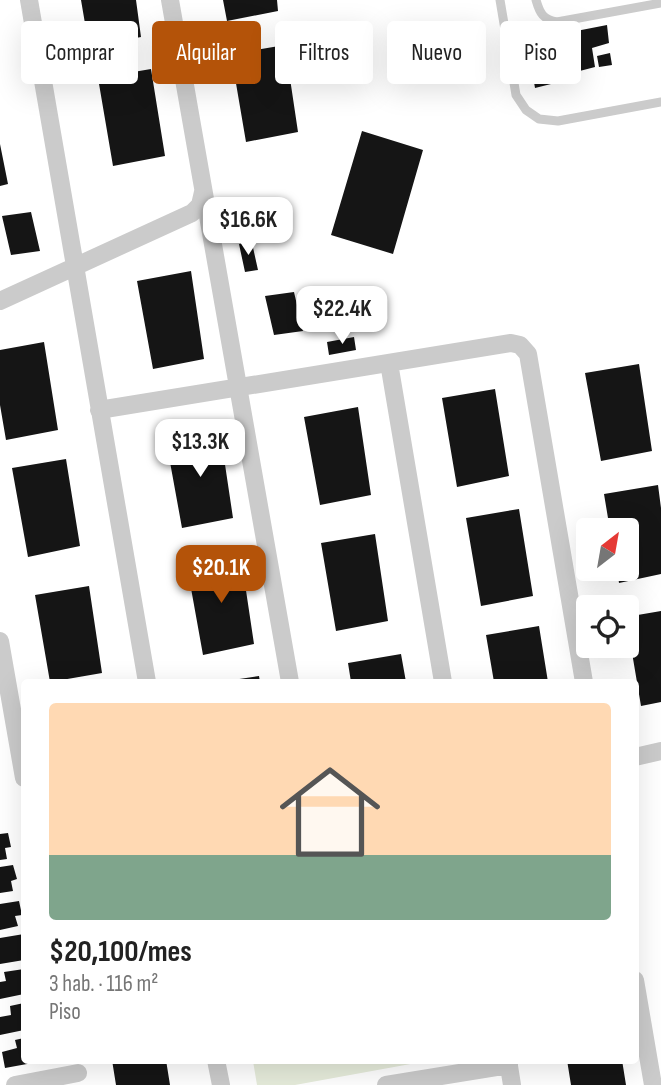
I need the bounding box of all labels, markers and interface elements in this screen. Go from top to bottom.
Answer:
chip: Comprar [21,21,138,84]
chip: Alquilar [152,21,261,84]
chip: Filtros [275,21,373,84]
chip: Nuevo [387,21,486,84]
chip: Piso [500,21,581,84]
pin: $16.6K [191,198,305,257]
text: $16.6K [219,206,277,234]
pin: $22.4K [285,286,399,346]
text: $22.4K [312,295,372,323]
pin: $13.3K [143,420,257,479]
text: $13.3K [171,428,229,456]
north arrow [576,518,639,581]
map controls [576,518,639,658]
pin: $20.1K [164,546,278,605]
text: $20.1K [192,554,250,582]
button: locate [576,595,639,658]
icon: home [267,749,393,875]
text: $20,100/mes [49,934,192,970]
text: 3 hab. · 116 m² [49,970,158,998]
text: Piso [49,998,81,1026]

